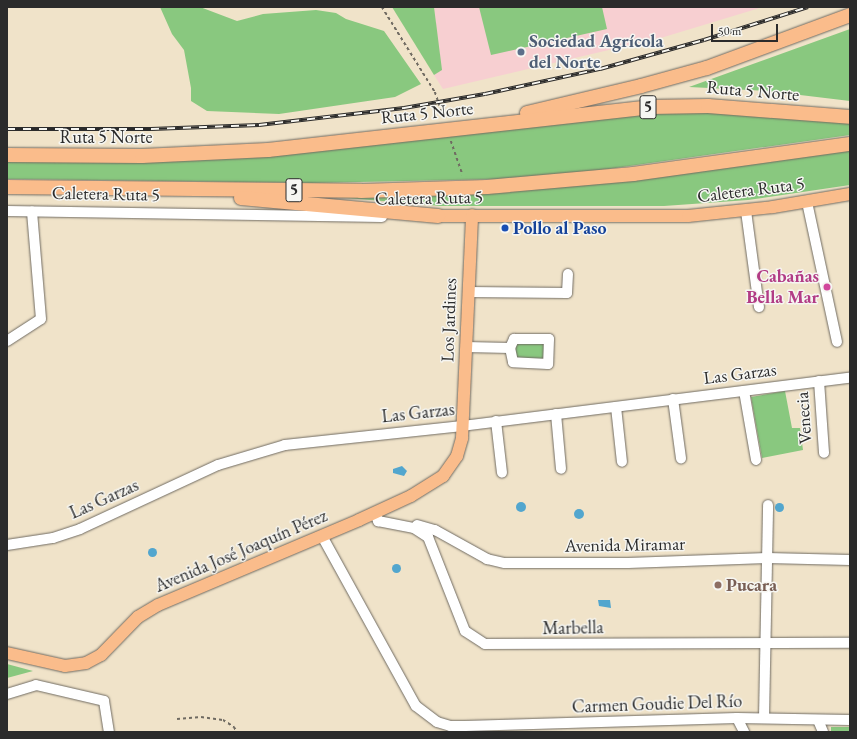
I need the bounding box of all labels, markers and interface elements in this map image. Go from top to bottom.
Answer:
scale bar [713,16,780,42]
text: 50 m [718,23,741,39]
place label: Sociedad Agrícola del Norte [529,31,663,74]
marker: Sociedad Agrícola del Norte [516,47,526,57]
street label: Ruta 5 Norte [706,76,800,106]
road number: 5 [639,92,657,122]
street label: Ruta 5 Norte [380,97,474,129]
street label: Ruta 5 Norte [60,126,152,148]
street label: Caletera Ruta 5 [696,173,806,207]
road number: 5 [285,175,303,205]
street label: Caletera Ruta 5 [52,182,160,206]
street label: Caletera Ruta 5 [375,186,483,210]
place label: Pollo al Paso [513,217,607,239]
marker: Pollo al Paso [500,223,510,233]
place label: Cabañas Bella Mar [746,266,819,308]
street label: Los Jardines [437,278,461,362]
marker: Cabañas Bella Mar [822,282,832,292]
street label: Las Garzas [702,359,778,389]
street label: Venecia [791,391,817,445]
street label: Las Garzas [380,398,456,428]
street label: Las Garzas [66,474,142,524]
street label: Avenida José Joaquín Pérez [152,505,330,597]
street label: Avenida Miramar [565,533,685,557]
place label: Pucara [726,574,777,596]
marker: Pucara [713,580,723,590]
street label: Marbella [542,617,604,639]
street label: Carmen Goudie Del Río [571,690,743,718]

